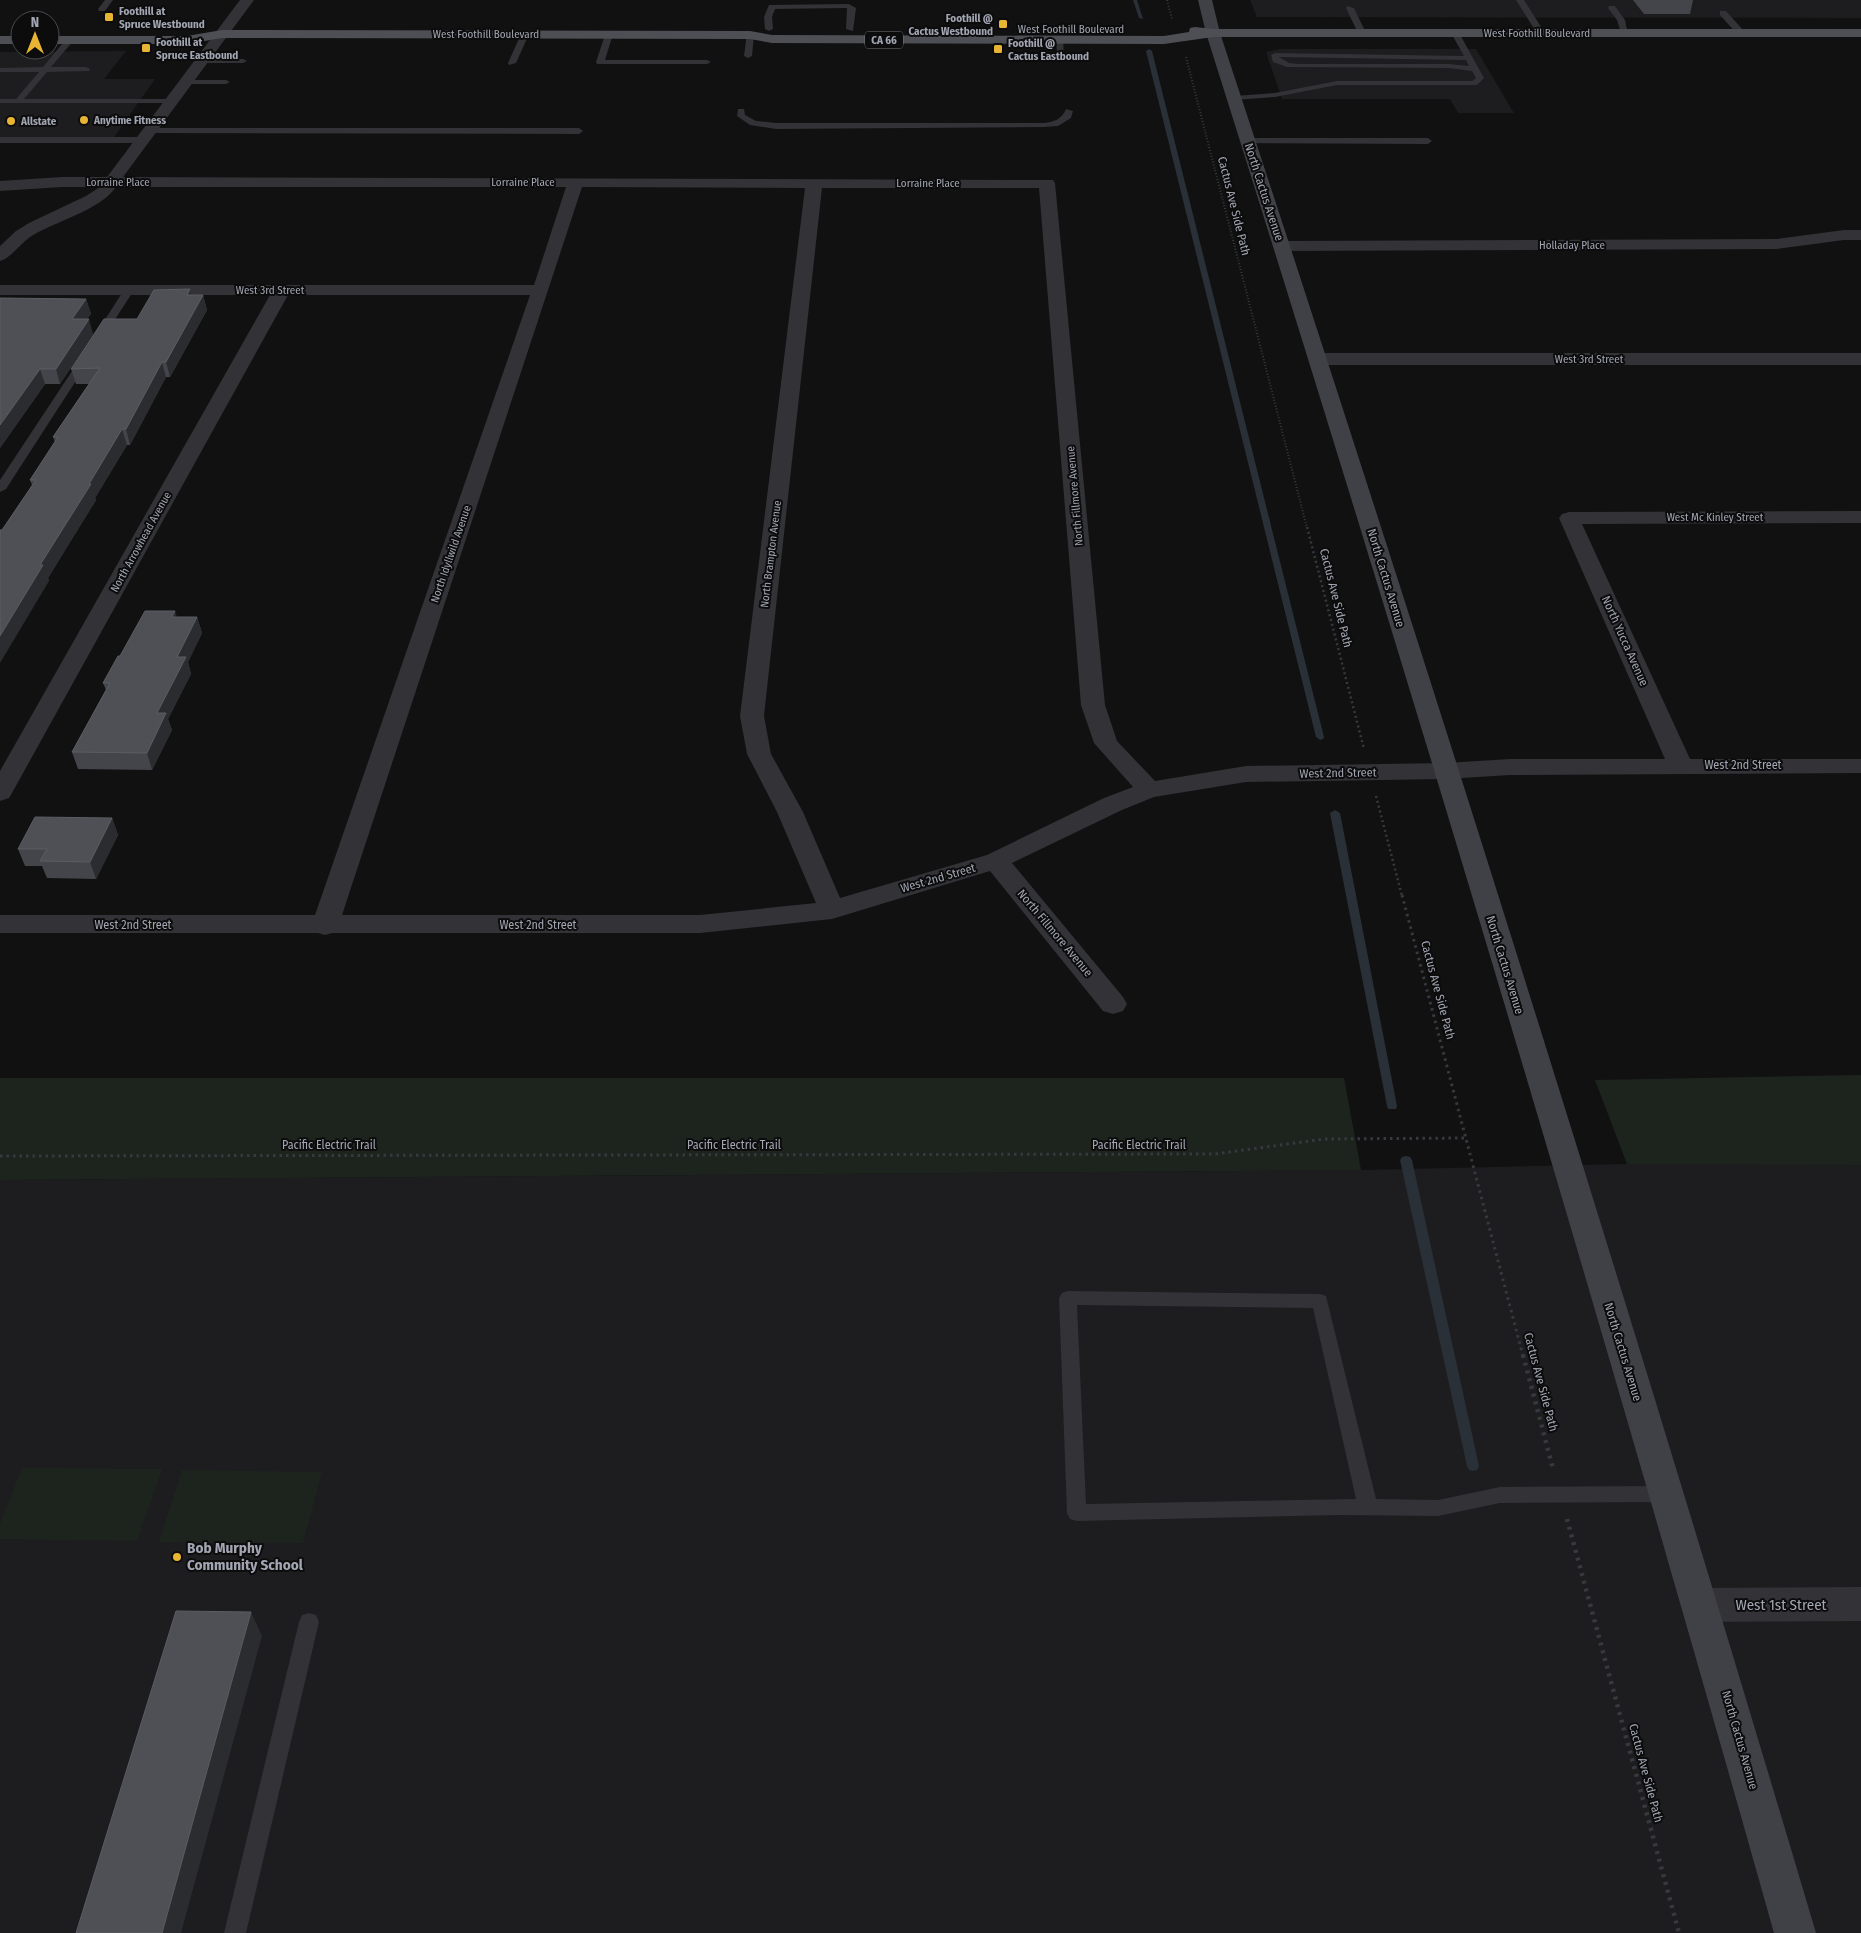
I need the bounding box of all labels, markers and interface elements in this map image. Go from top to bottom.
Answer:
place label: Foothill at Spruce Westbound [119,5,205,31]
north arrow [10,10,60,60]
marker: Foothill at Spruce Westbound [103,11,115,23]
place label: Foothill @ Cactus Westbound [908,12,993,38]
text: N [31,14,39,31]
marker: Foothill @ Cactus Westbound [997,18,1009,30]
street label: West Foothill Boulevard [1018,23,1124,36]
street label: West Foothill Boulevard [1484,27,1590,40]
street label: West Foothill Boulevard [433,28,539,41]
road number: CA 66 [865,32,903,48]
place label: Foothill at Spruce Eastbound [156,36,238,62]
place label: Foothill @ Cactus Eastbound [1008,37,1089,63]
marker: Foothill at Spruce Eastbound [140,42,152,54]
marker: Foothill @ Cactus Eastbound [992,43,1004,55]
marker: Anytime Fitness [78,114,90,126]
place label: Anytime Fitness [93,114,166,127]
marker: Allstate [5,115,17,127]
place label: Allstate [20,115,57,128]
street label: North Cactus Avenue [1242,141,1286,243]
street label: Cactus Ave Side Path [1215,155,1253,257]
street label: Lorraine Place [86,176,150,189]
street label: Lorraine Place [491,176,555,189]
street label: Lorraine Place [896,177,960,190]
street label: Holladay Place [1539,239,1605,252]
street label: West 3rd Street [236,284,305,297]
street label: West 3rd Street [1555,353,1624,366]
street label: North Fillmore Avenue [1064,446,1086,546]
street label: North Arrowhead Avenue [108,490,174,594]
street label: North Brampton Avenue [758,500,784,608]
street label: North Idyllwild Avenue [428,504,474,604]
street label: West Mc Kinley Street [1667,511,1764,524]
street label: North Cactus Avenue [1364,527,1408,629]
street label: Cactus Ave Side Path [1317,547,1355,649]
street label: North Yucca Avenue [1599,594,1651,688]
street label: West 2nd Street [1704,758,1782,772]
street label: West 2nd Street [1299,765,1377,781]
street label: West 2nd Street [899,861,977,895]
street label: North Fillmore Avenue [1015,887,1096,979]
street label: North Cactus Avenue [1483,914,1527,1016]
street label: West 2nd Street [94,918,172,932]
street label: West 2nd Street [499,918,577,932]
street label: Cactus Ave Side Path [1418,939,1458,1041]
street label: Pacific Electric Trail [282,1138,376,1152]
street label: Pacific Electric Trail [687,1138,781,1152]
street label: Pacific Electric Trail [1092,1138,1186,1152]
street label: North Cactus Avenue [1601,1301,1645,1403]
street label: Cactus Ave Side Path [1521,1331,1561,1433]
place label: Bob Murphy Community School [187,1539,304,1574]
marker: Bob Murphy Community School [171,1551,183,1563]
street label: West 1st Street [1736,1596,1827,1614]
street label: North Cactus Avenue [1719,1689,1761,1791]
street label: Cactus Ave Side Path [1626,1722,1666,1824]

